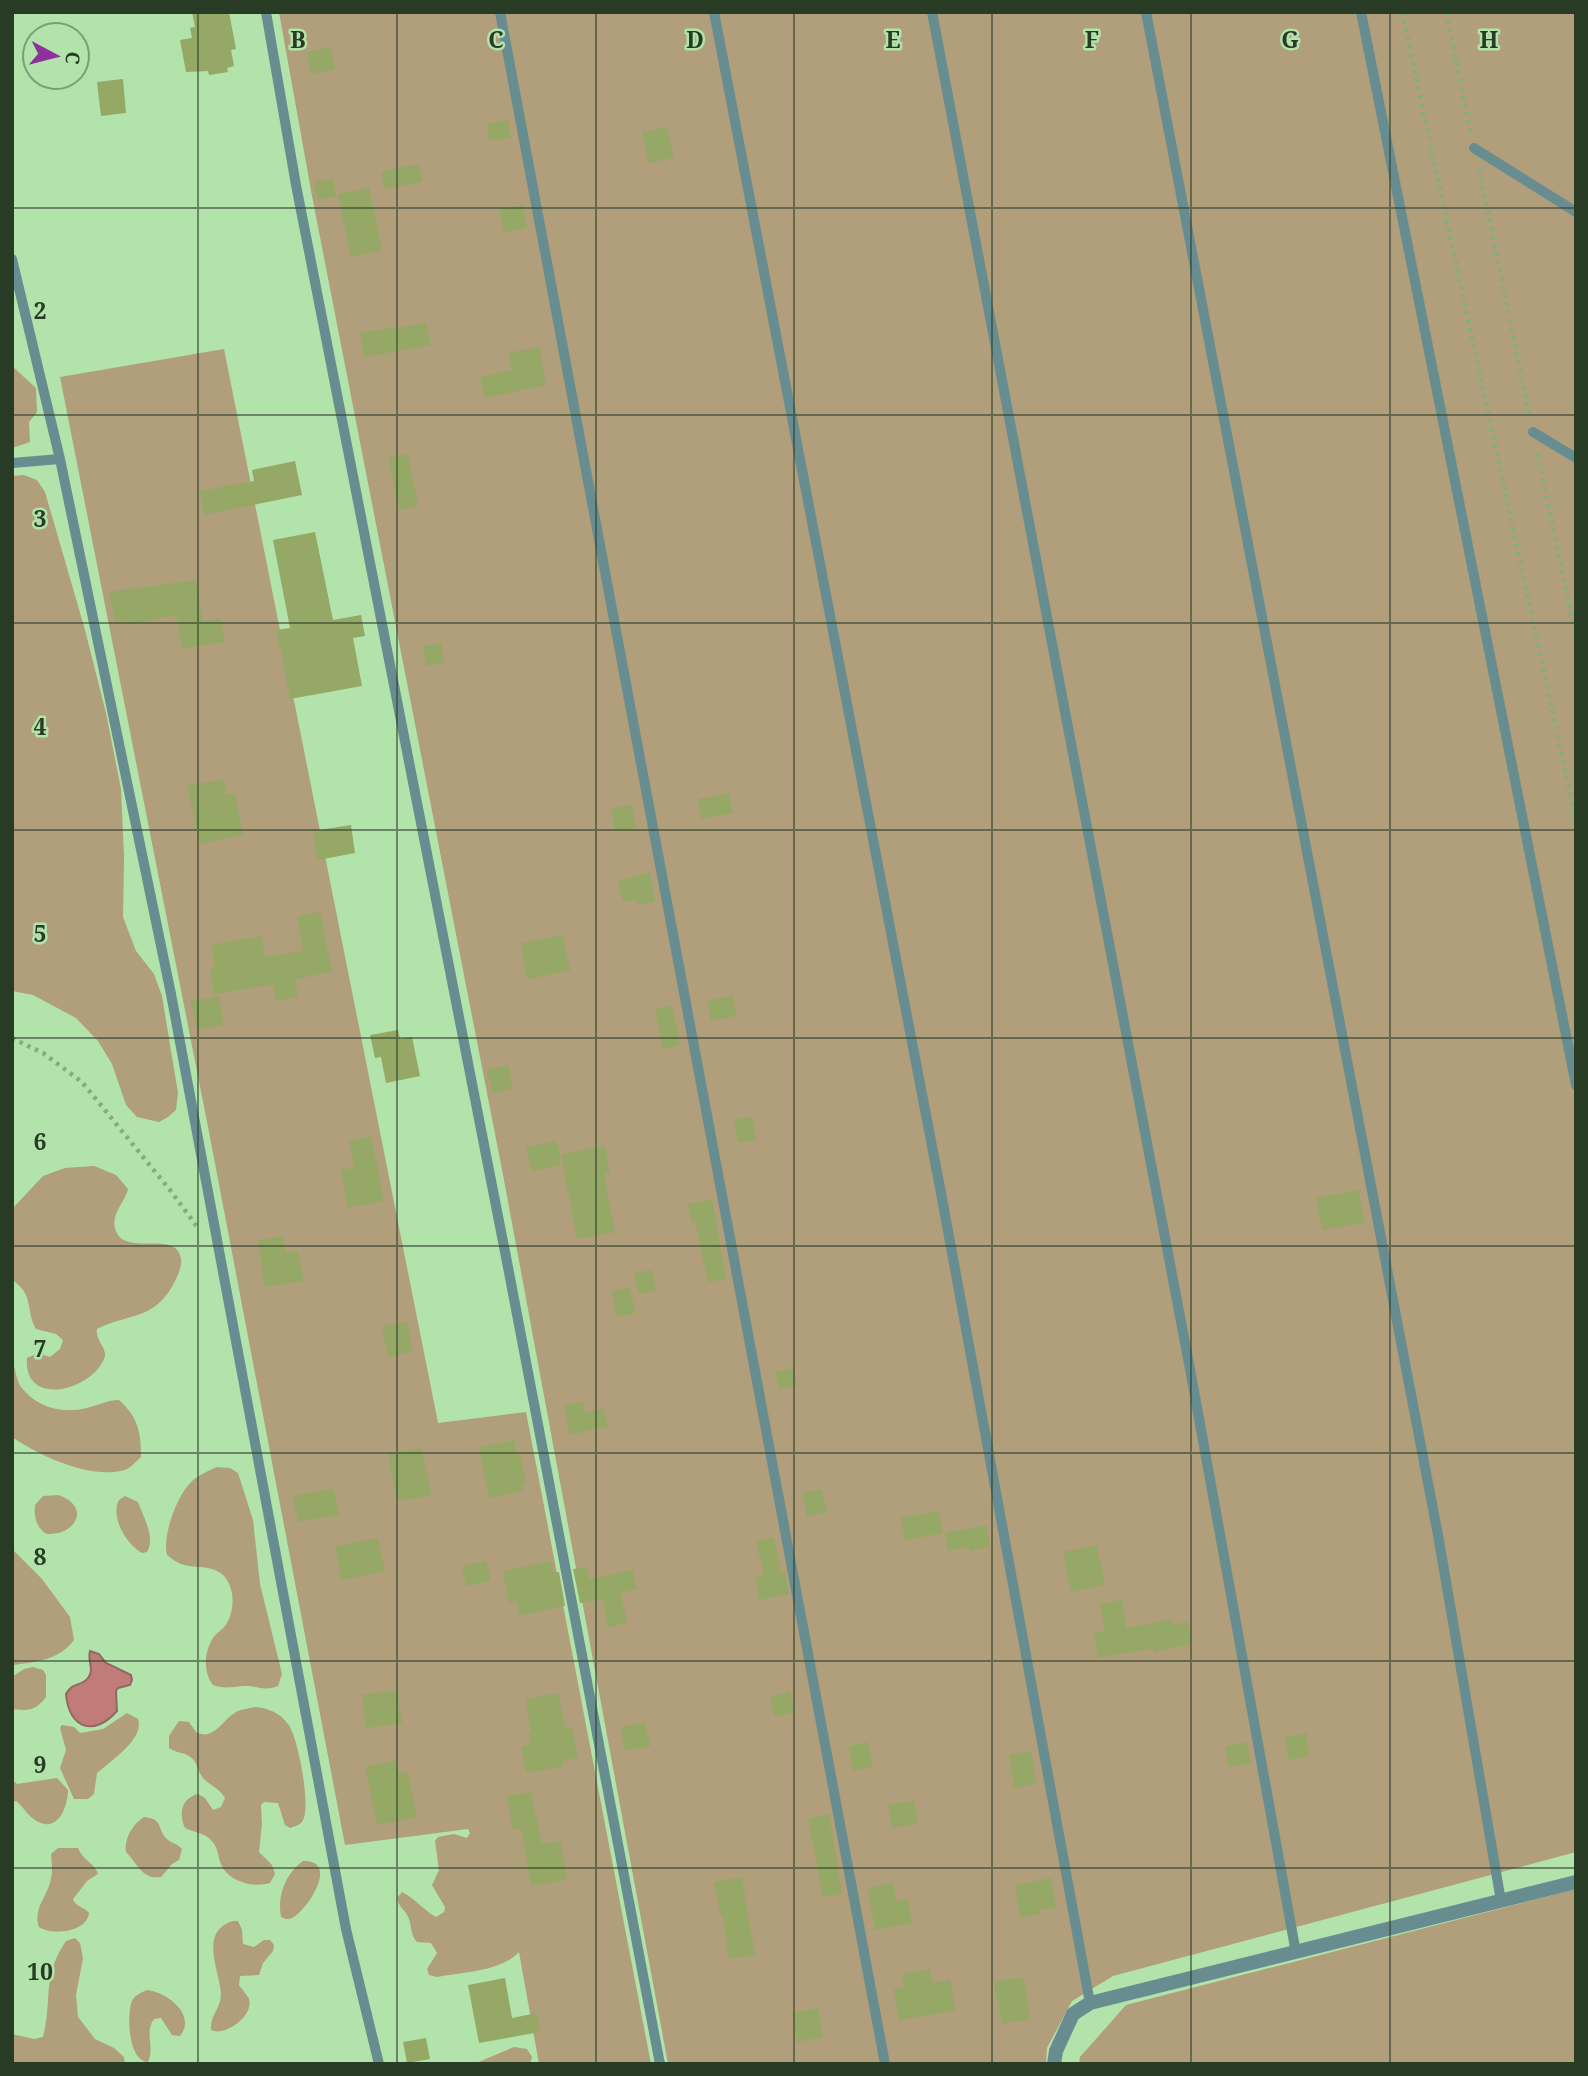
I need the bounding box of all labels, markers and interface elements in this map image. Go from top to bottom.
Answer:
north arrow [21,21,91,91]
text: B [290,23,306,55]
text: C [488,23,504,55]
text: D [686,23,704,55]
text: E [885,23,901,55]
text: F [1085,23,1099,55]
text: G [1281,23,1299,55]
text: H [1480,23,1499,55]
text: С [59,50,87,66]
text: 2 [34,294,47,326]
text: 3 [34,502,47,534]
text: 4 [34,710,47,742]
text: 5 [34,917,47,949]
text: 6 [34,1125,47,1157]
text: 7 [34,1332,47,1364]
text: 8 [34,1540,47,1572]
text: 9 [34,1748,47,1780]
text: 10 [27,1955,53,1987]

